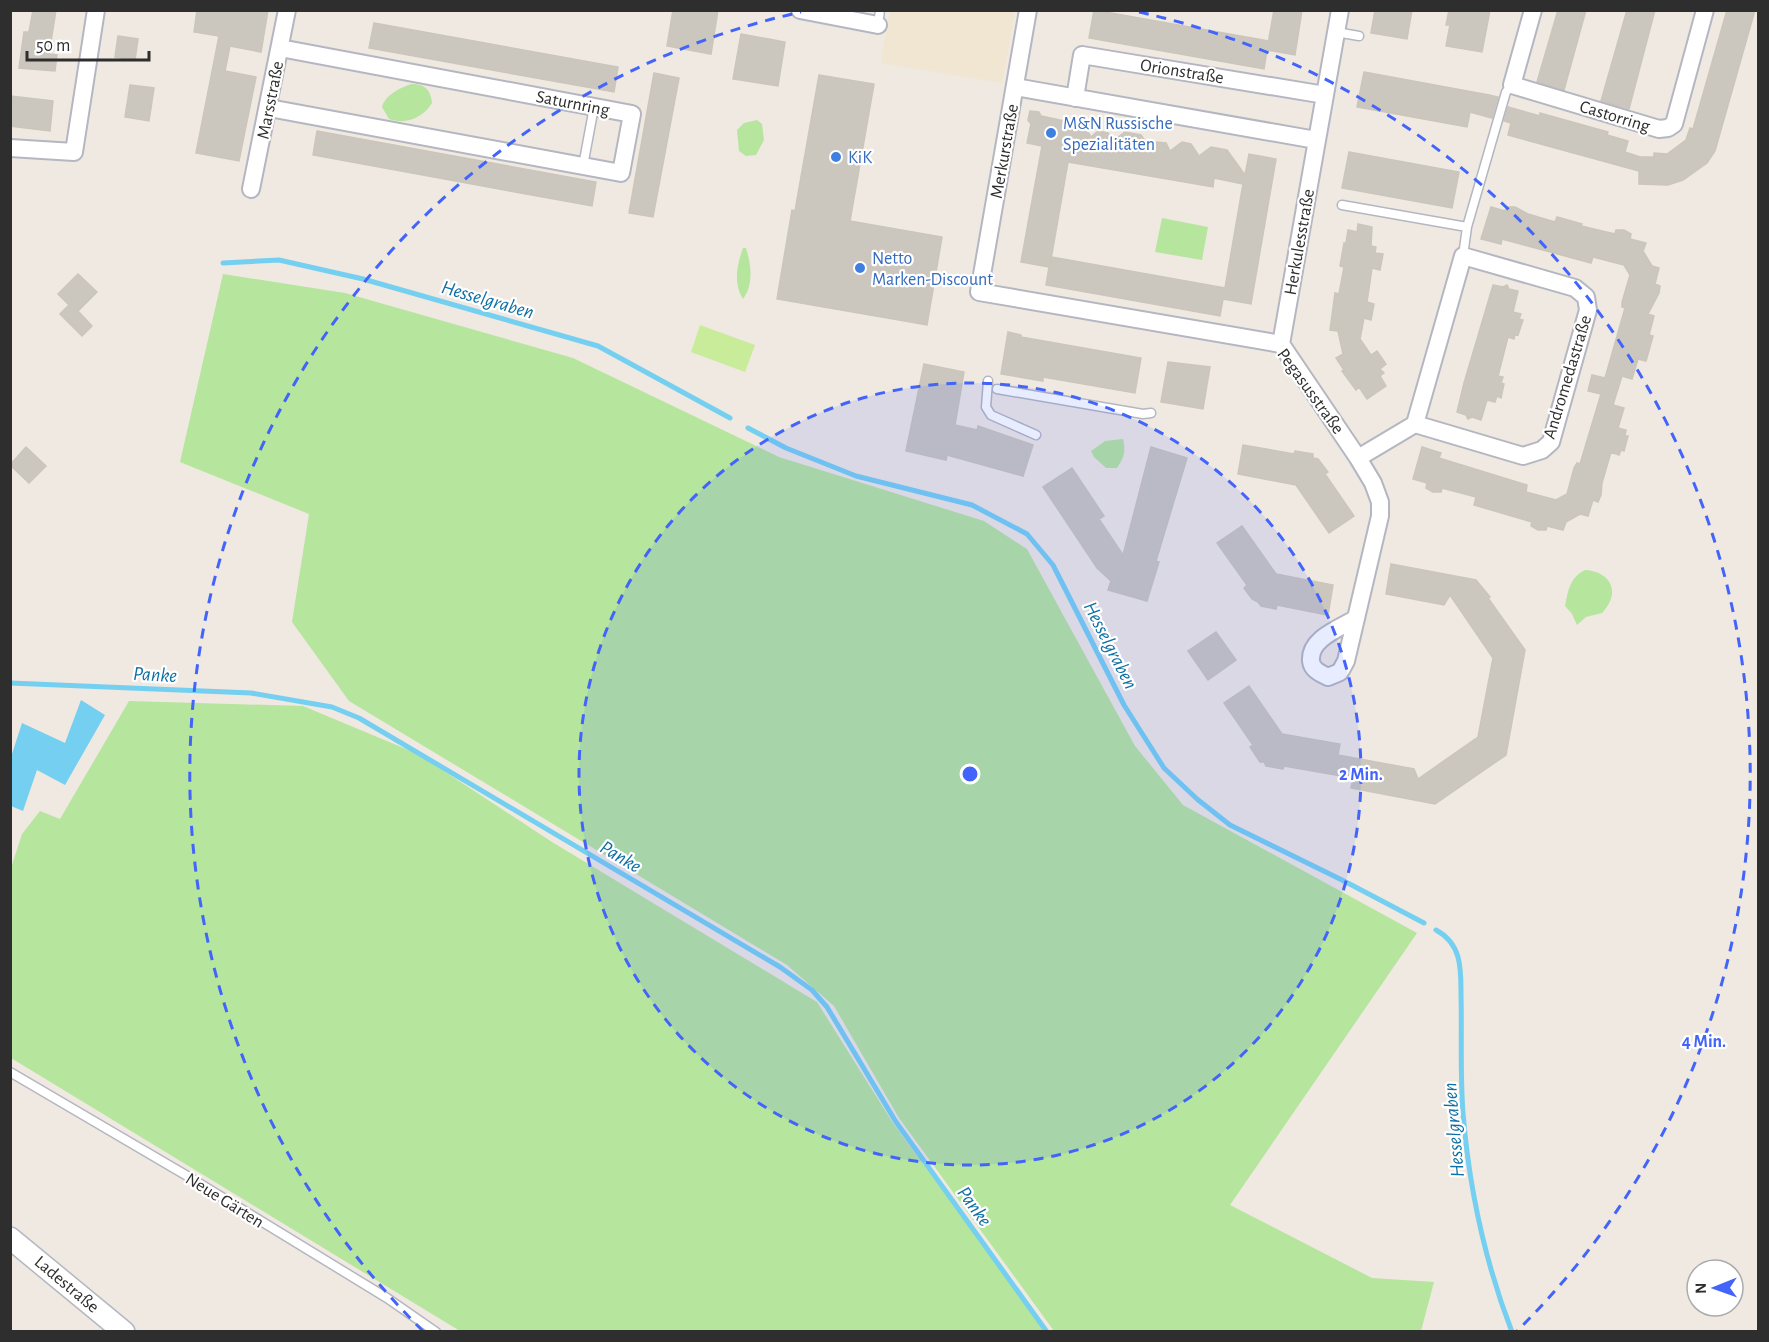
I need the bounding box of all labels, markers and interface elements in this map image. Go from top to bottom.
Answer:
scale bar [27,24,148,62]
text: 50 m [36,37,70,55]
street label: Orionstraße [1139,57,1225,87]
street label: Marsstraße [255,60,287,141]
street label: Saturnring [535,88,611,120]
street label: Castorring [1577,98,1652,136]
street label: Merkurstraße [988,103,1022,200]
place label: M&N Russische Spezialitäten [1063,115,1173,154]
marker: M&N Russische Spezialitäten [1044,126,1058,140]
place label: KiK [848,149,872,167]
marker: KiK [829,150,843,164]
street label: Herkulesstraße [1282,188,1318,297]
place label: Netto Marken-Discount [872,250,993,289]
marker: Netto Marken-Discount [853,261,867,275]
water label: Hesselgraben [439,277,536,323]
street label: Andromedastraße [1541,313,1595,441]
street label: Pegasusstraße [1273,346,1347,438]
water label: Hesselgraben [1080,599,1141,692]
water label: Panke [132,664,178,686]
centre of rings [960,764,980,784]
text: 2 Min. [1339,766,1383,784]
water label: Panke [597,837,645,877]
text: 4 Min. [1682,1033,1726,1051]
water label: Hesselgraben [1440,1082,1468,1178]
street label: Neue Gärten [182,1170,267,1232]
water label: Panke [953,1183,995,1231]
street label: Ladestraße [31,1253,102,1317]
north arrow [1685,1258,1745,1318]
text: N [1693,1283,1709,1294]

